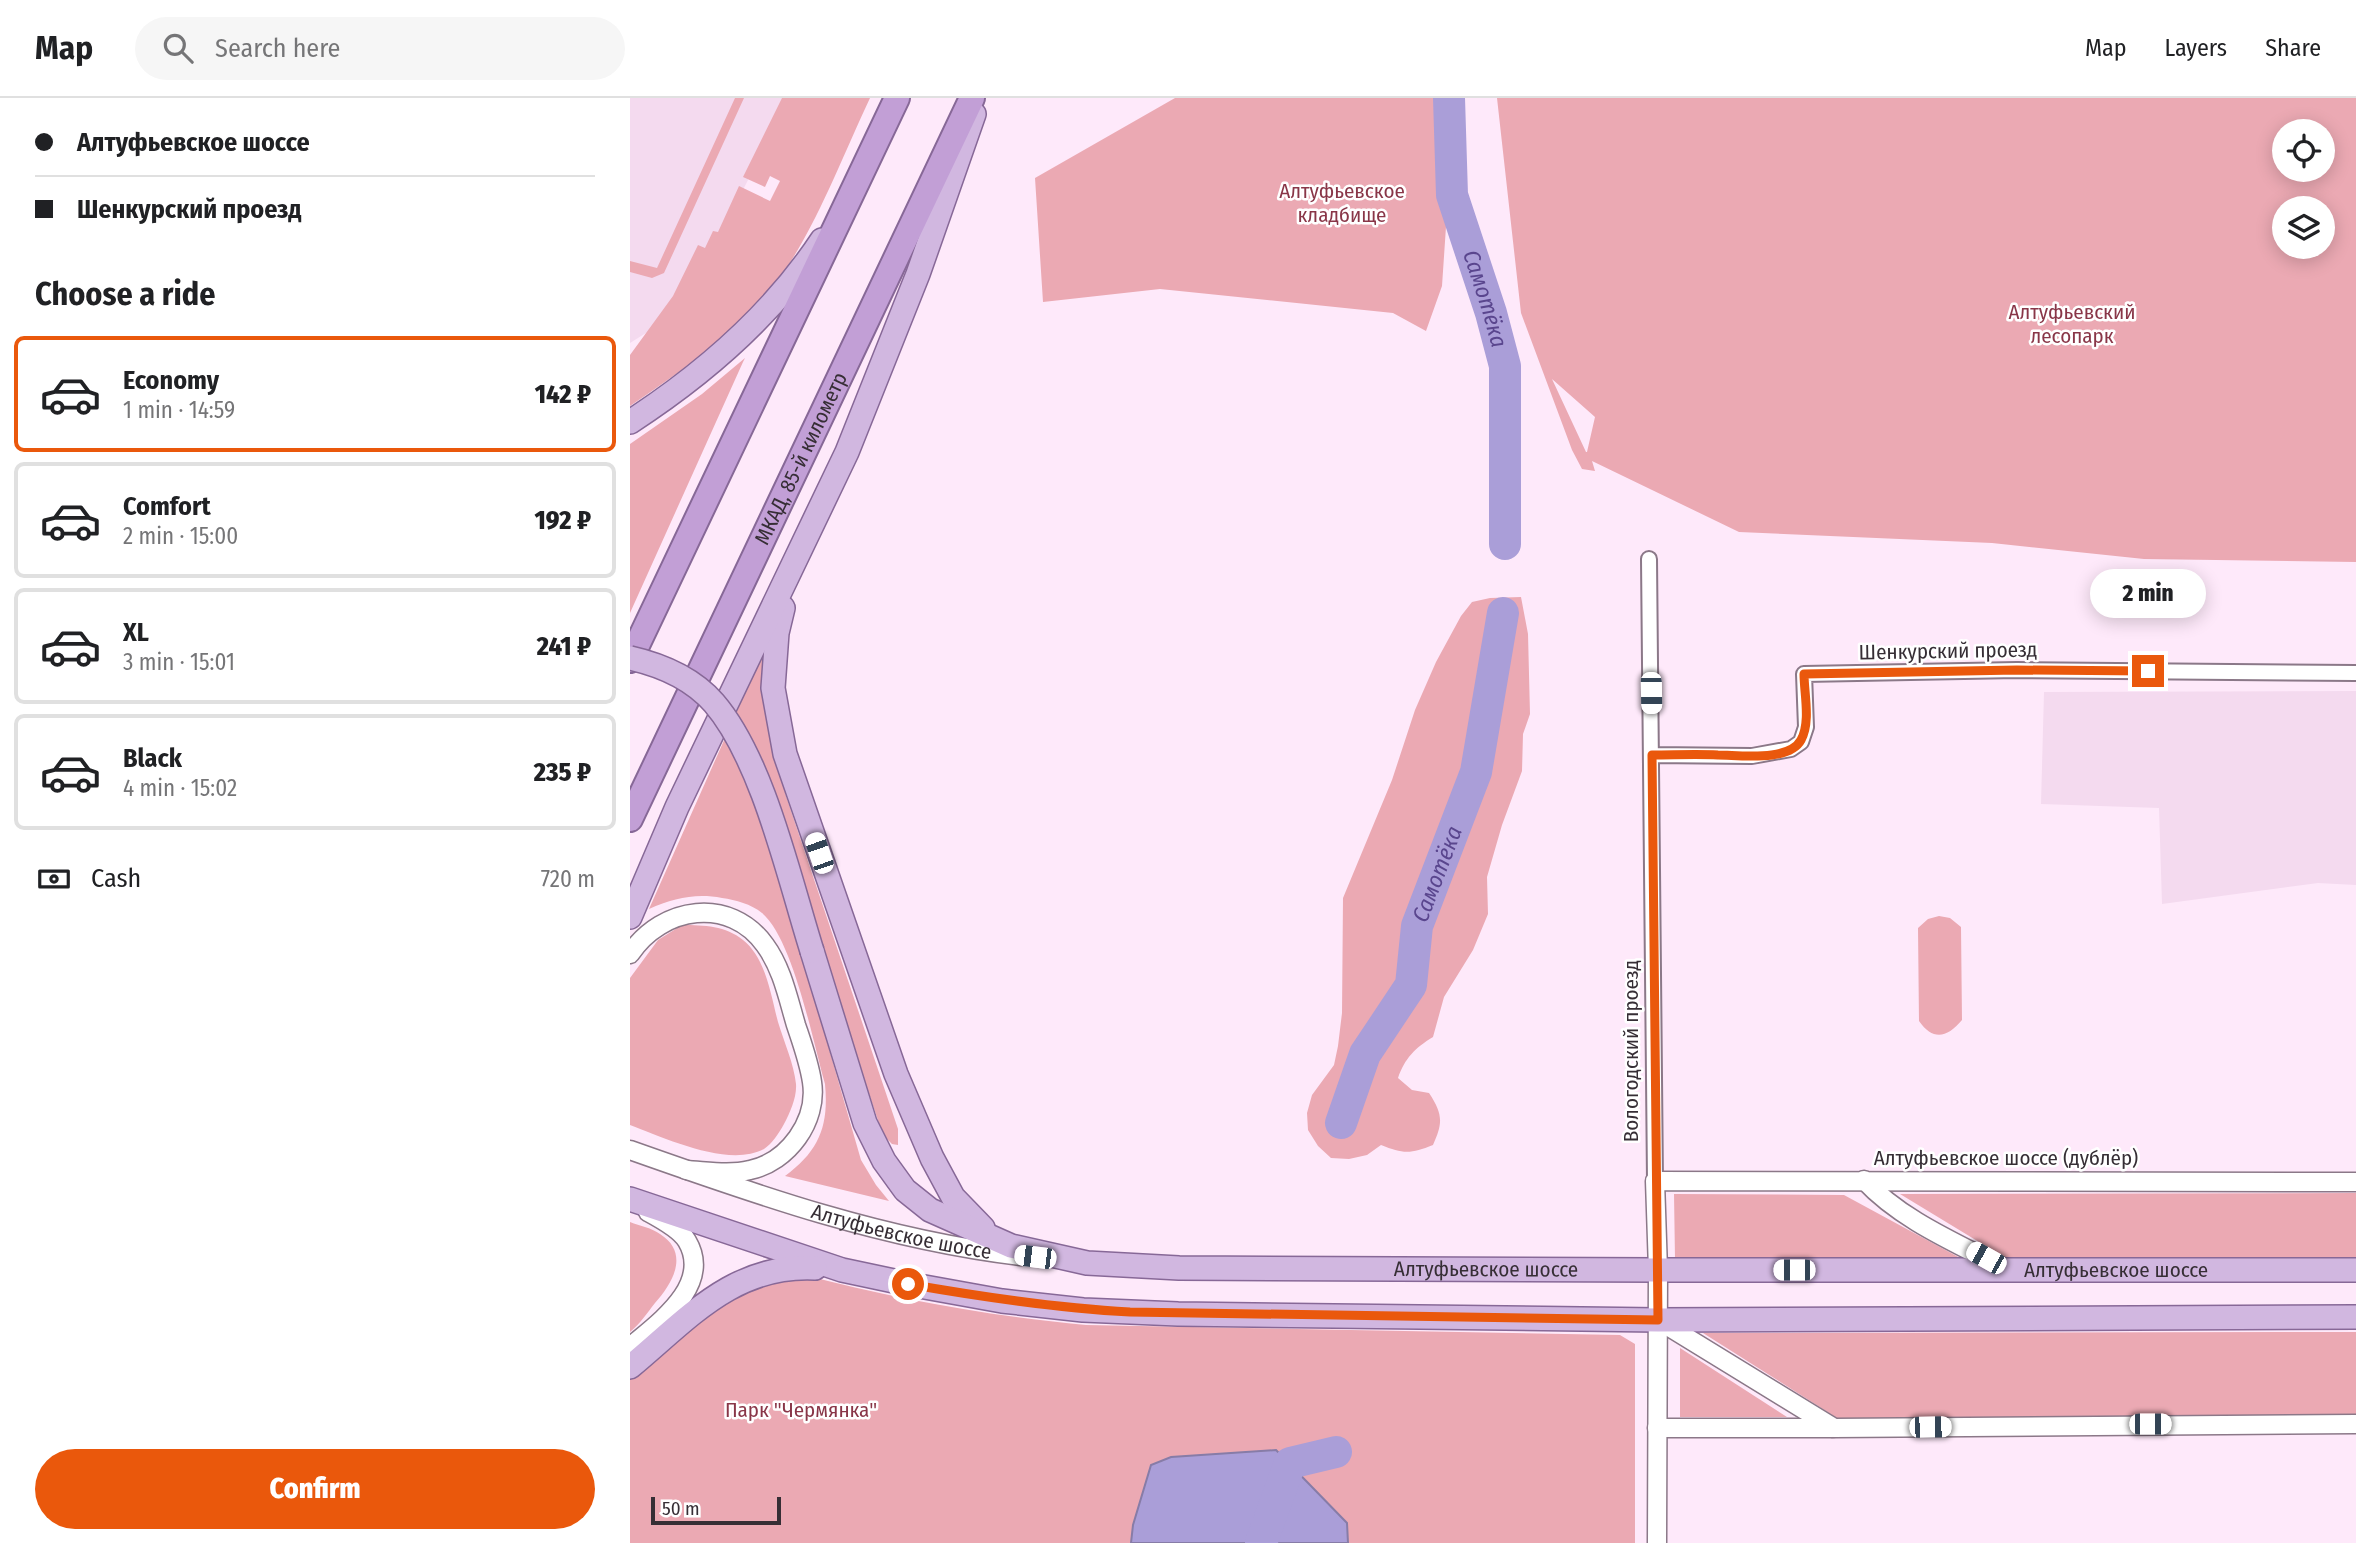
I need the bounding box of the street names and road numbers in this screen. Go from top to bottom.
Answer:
street label: МКАД, 85-й километр [749,368,853,549]
street label: Шенкурский проезд [1859,636,2037,666]
street label: Вологодский проезд [1618,960,1644,1142]
street label: Алтуфьевское шоссе (дублёр) [1874,1145,2138,1171]
street label: Алтуфьевское шоссе [808,1198,993,1265]
street label: Алтуфьевское шоссе [1394,1256,1578,1283]
street label: Алтуфьевское шоссе [2024,1257,2208,1283]

